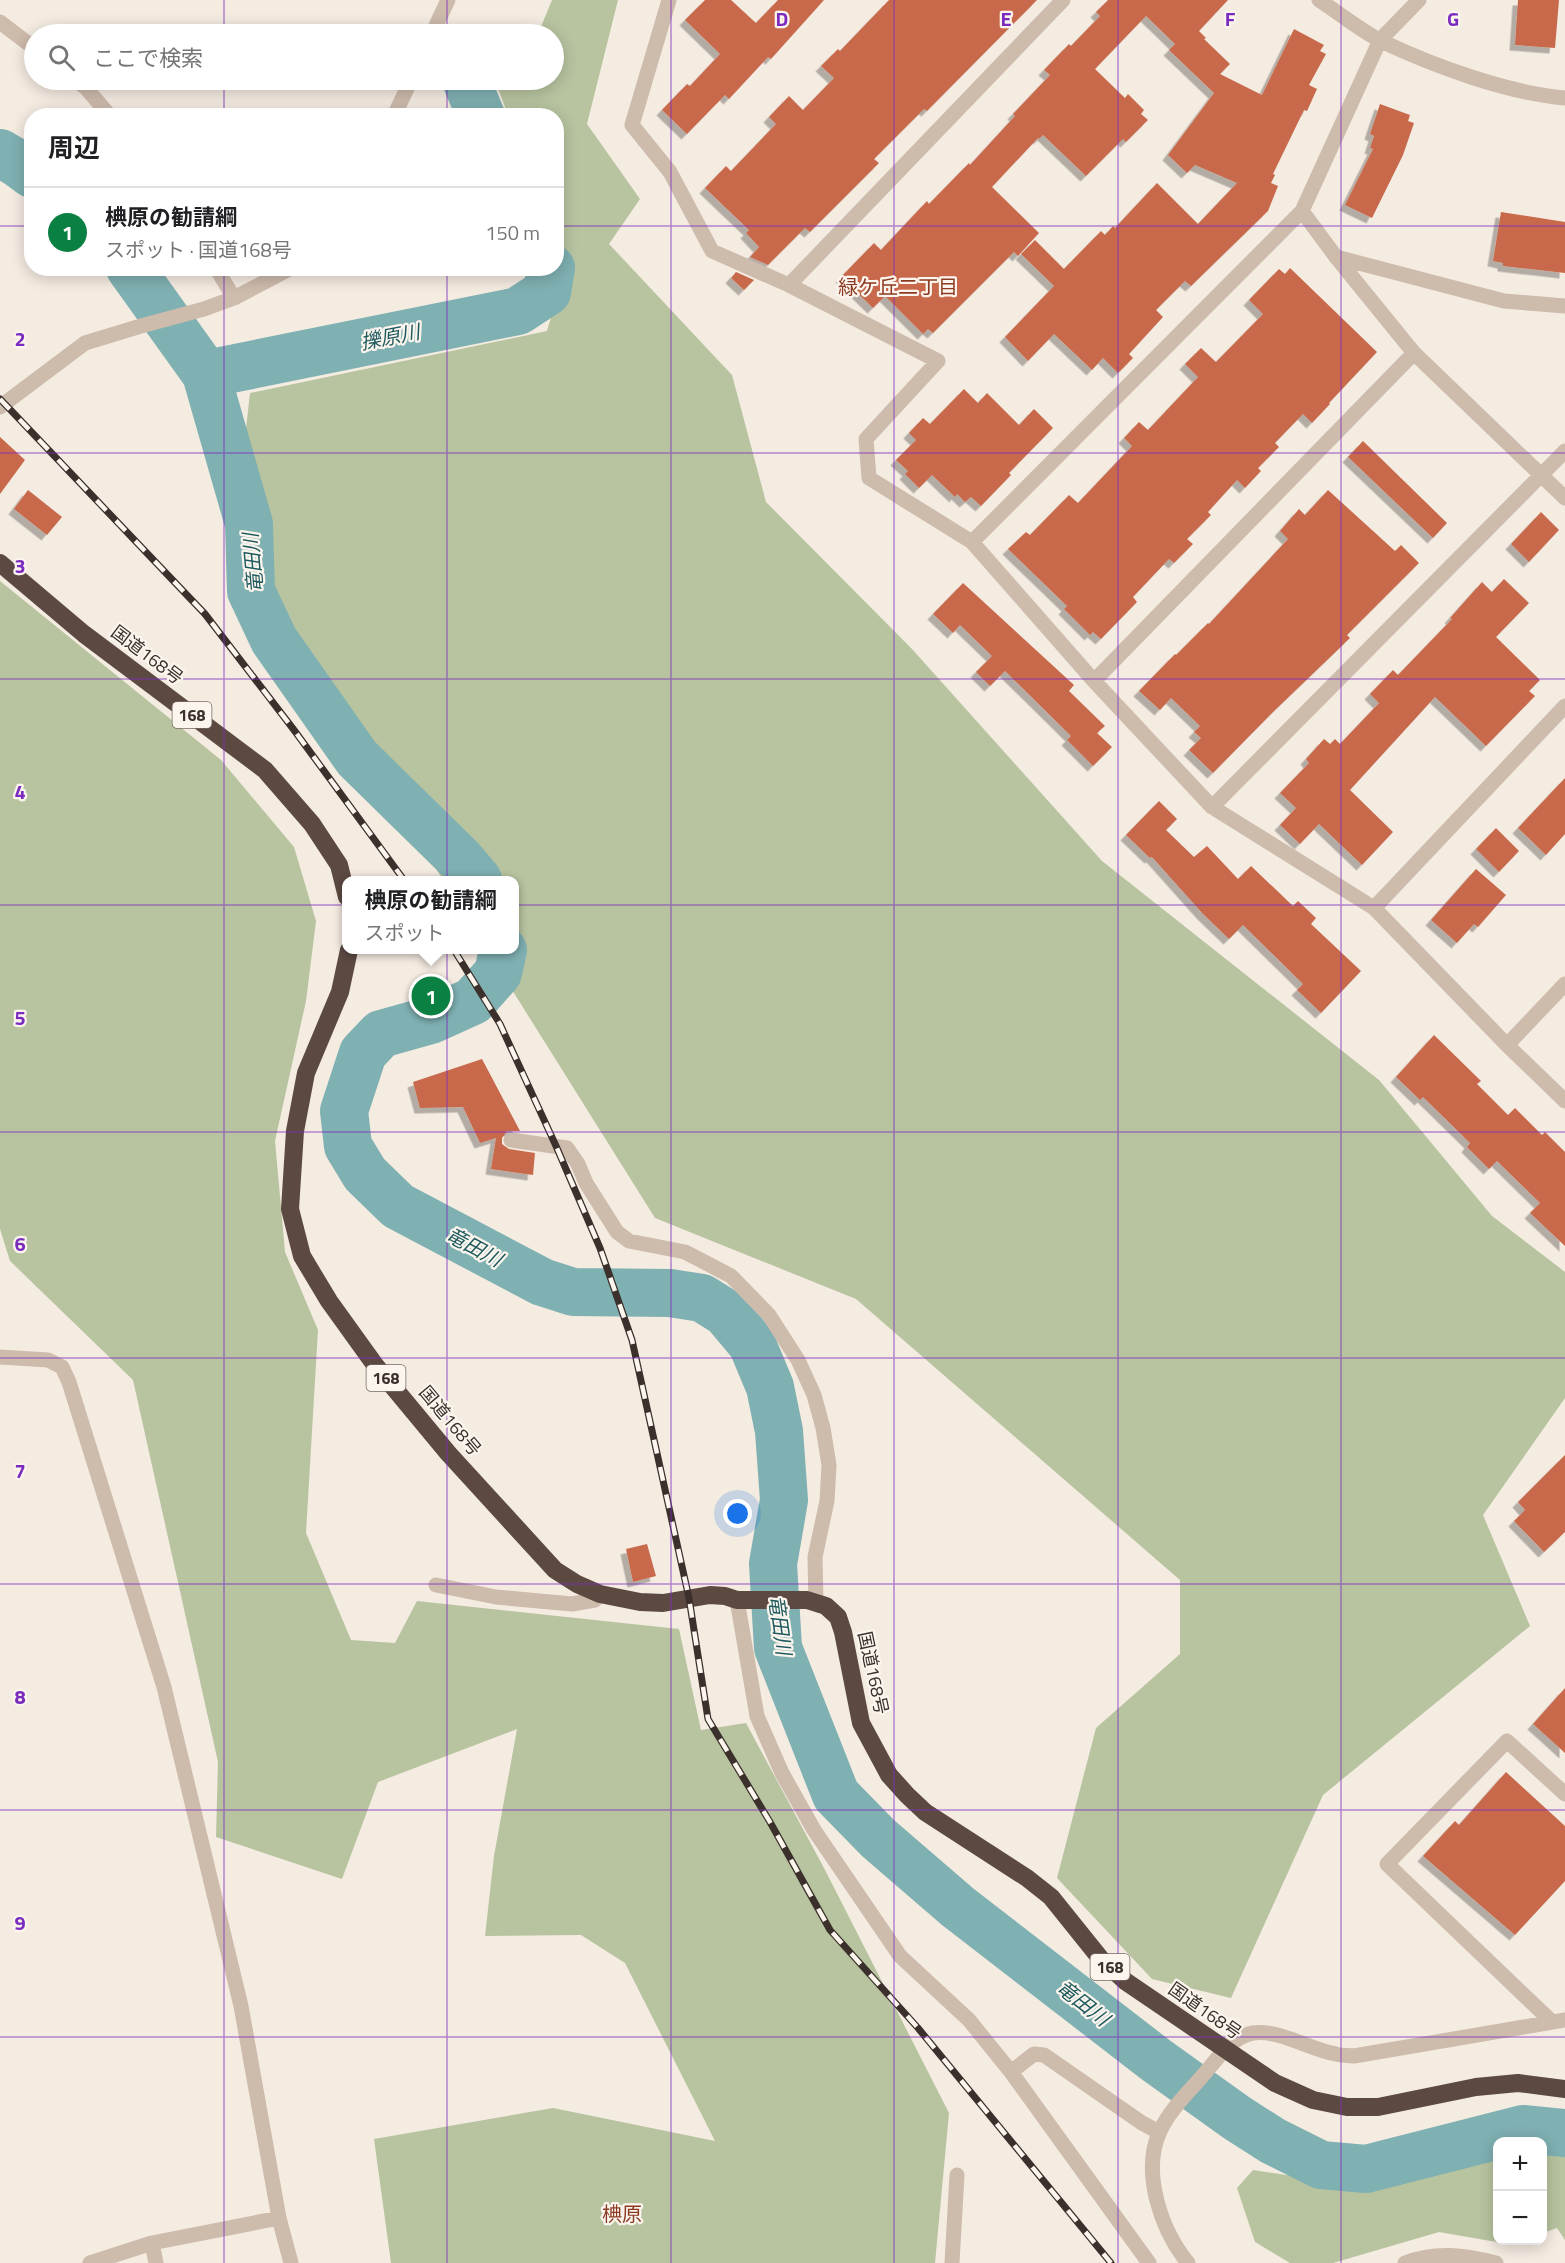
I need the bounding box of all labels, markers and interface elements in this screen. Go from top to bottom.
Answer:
text: D [776,3,788,34]
text: E [1000,3,1012,34]
text: F [1225,3,1236,34]
text: G [1447,3,1459,34]
search box [24,24,564,90]
icon: search [45,41,78,74]
text: ここで検索 [93,41,203,75]
text: 周辺 [48,128,100,167]
text: 椣原の勧請綱 [105,200,237,234]
text: 1 [62,217,73,248]
text: 150 m [485,217,540,248]
text: スポット · 国道168号 [105,234,292,265]
district label: 緑ケ丘二丁目 [838,271,958,302]
water label: 擽原川 [357,315,424,357]
text: 2 [14,323,26,354]
water label: 竜田川 [234,530,271,594]
text: 3 [14,550,26,581]
street label: 国道168号 [106,618,189,691]
road number: 168 [172,702,212,728]
text: 4 [14,776,26,807]
popup [342,876,519,954]
text: 椣原の勧請綱 [364,883,497,917]
text: スポット [364,917,444,948]
pin: 1 [412,974,450,1018]
text: 5 [14,1002,26,1033]
water label: 竜田川 [440,1219,510,1275]
text: 6 [14,1228,26,1259]
road number: 168 [366,1365,406,1391]
street label: 国道168号 [413,1380,488,1462]
text: 7 [14,1455,26,1486]
your location [723,1499,752,1528]
water label: 竜田川 [761,1593,800,1659]
street label: 国道168号 [852,1629,895,1717]
text: 8 [14,1681,26,1712]
text: 9 [14,1907,26,1938]
road number: 168 [1090,1954,1130,1980]
water label: 竜田川 [1050,1972,1118,2035]
street label: 国道168号 [1163,1975,1248,2046]
map controls [1493,2137,1547,2245]
button: + [1493,2137,1547,2191]
button: − [1493,2191,1547,2245]
district label: 椣原 [602,2198,642,2229]

